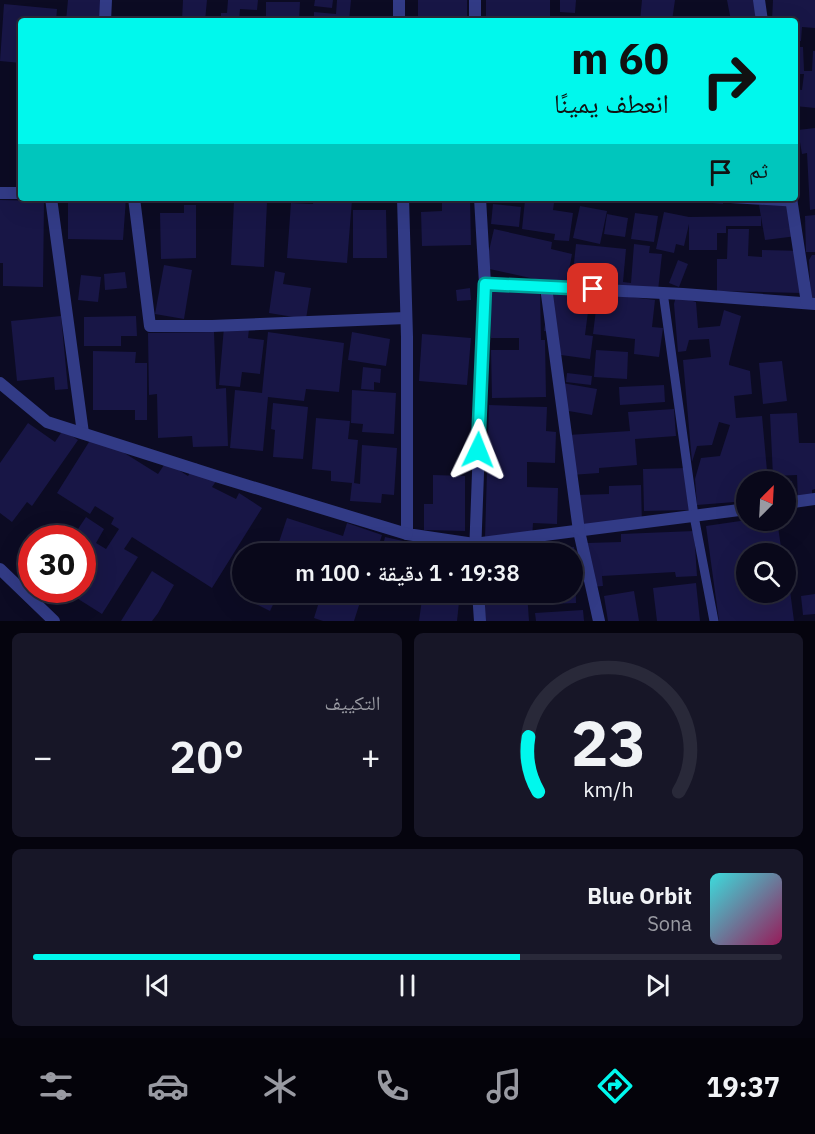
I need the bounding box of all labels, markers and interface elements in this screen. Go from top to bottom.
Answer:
text: 60 m [571,31,669,86]
icon: right [690,42,768,120]
text: انعطف يمينًا [554,85,669,120]
text: ثم [749,155,768,184]
icon: arrive [704,156,737,189]
pin [567,263,618,314]
icon: arrive [576,272,609,305]
position arrow [446,418,510,482]
north arrow [736,471,796,531]
map controls [736,471,796,603]
speed limit sign: 30 [18,525,96,603]
button: search [736,543,796,603]
text: 19:38 · 1 دقيقة · 100 m [295,558,520,587]
text: التكييف [324,689,381,716]
text: 23 [571,702,646,783]
text: 20° [169,727,244,785]
text: − [33,735,53,778]
text: + [361,735,380,778]
text: km/h [583,775,633,803]
text: Blue Orbit [587,881,692,910]
text: Sona [647,910,692,937]
icon: previous [141,969,174,1002]
icon: pause [391,969,424,1002]
icon: next [641,969,674,1002]
icon: filters [35,1065,77,1107]
icon: car [147,1065,189,1107]
icon: climate [259,1065,301,1107]
icon: phone [371,1065,413,1107]
icon: music [483,1065,525,1107]
icon: directions [594,1065,636,1107]
text: 19:37 [706,1069,780,1104]

